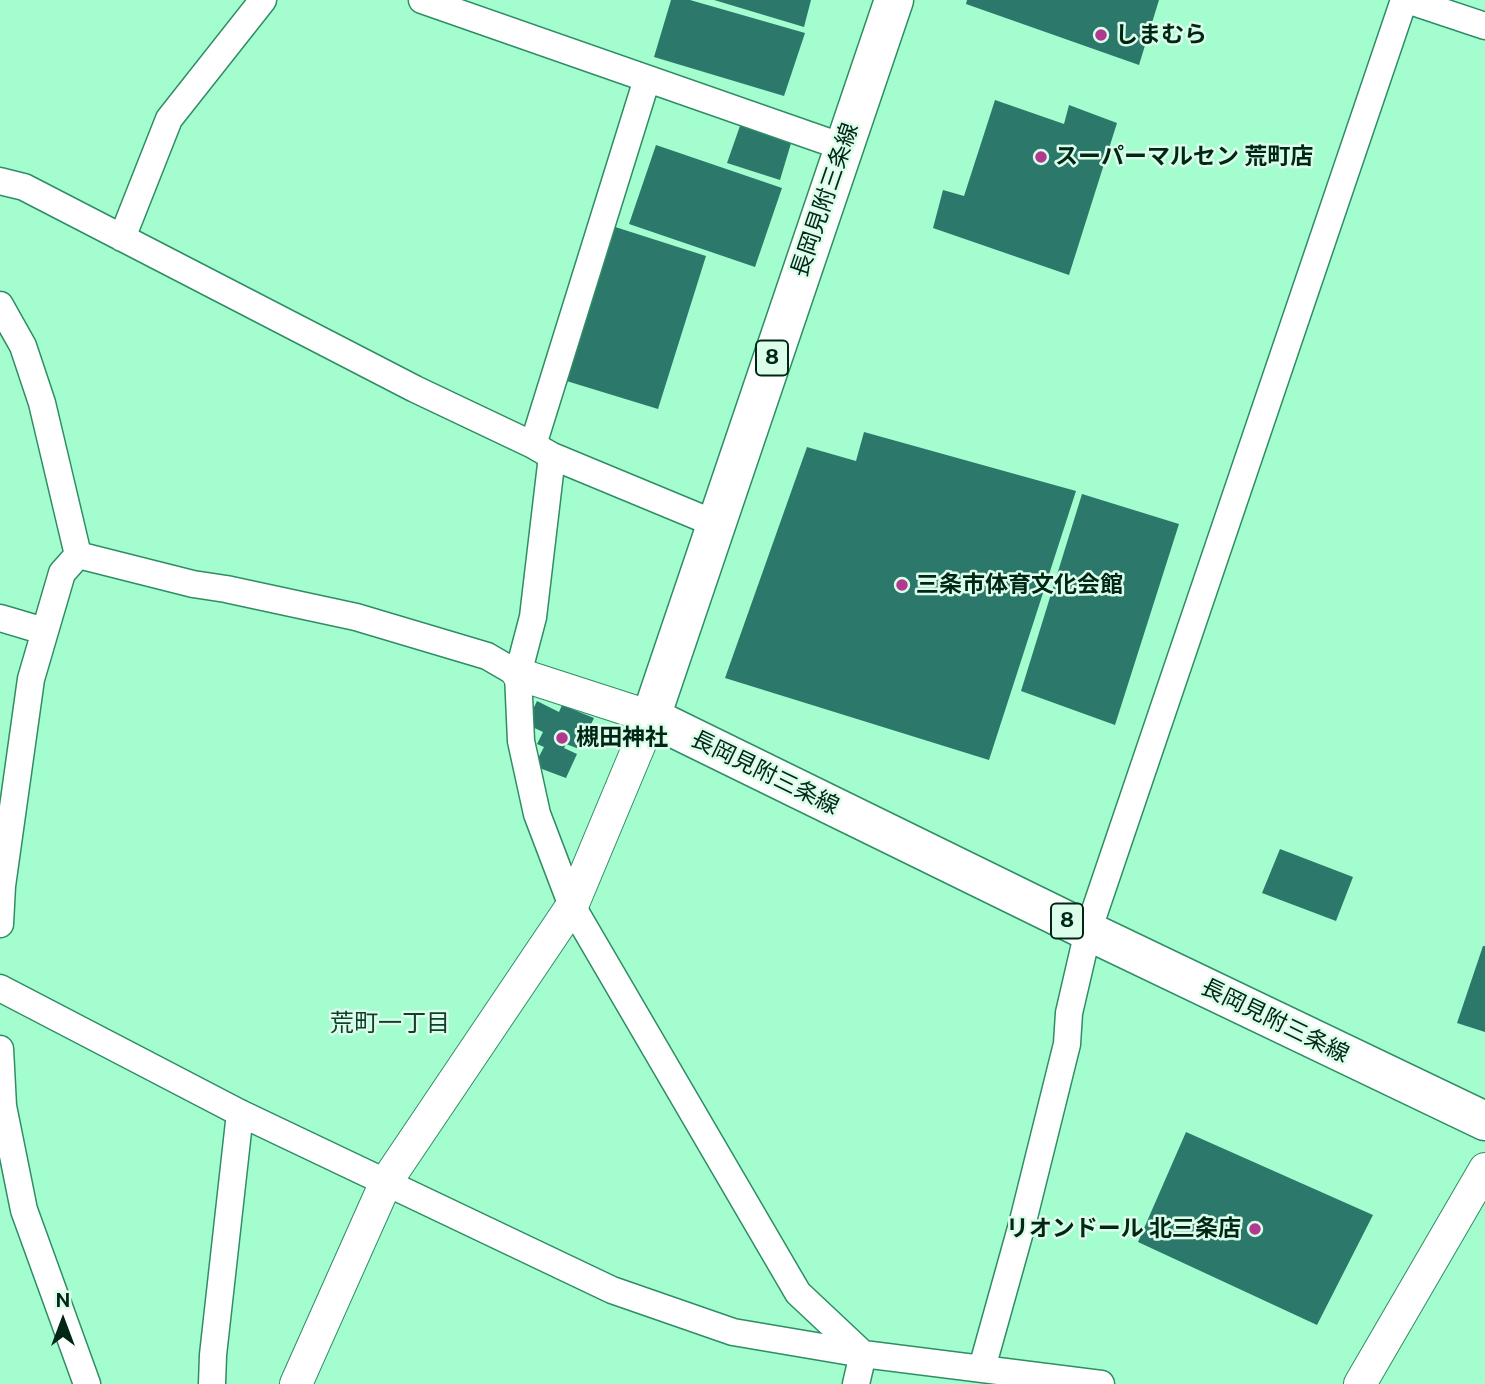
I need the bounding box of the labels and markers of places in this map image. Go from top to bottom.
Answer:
place label: しまむら [1115,21,1207,49]
marker: しまむら [1093,27,1109,43]
place label: スーパーマルセン 荒町店 [1055,143,1313,171]
marker: スーパーマルセン 荒町店 [1033,149,1049,165]
place label: 三条市体育文化会館 [916,571,1123,599]
marker: 三条市体育文化会館 [894,577,910,593]
place label: 槻田神社 [576,724,668,752]
marker: 槻田神社 [554,730,570,746]
place label: リオンドール 北三条店 [1006,1215,1241,1243]
marker: リオンドール 北三条店 [1247,1221,1263,1237]

